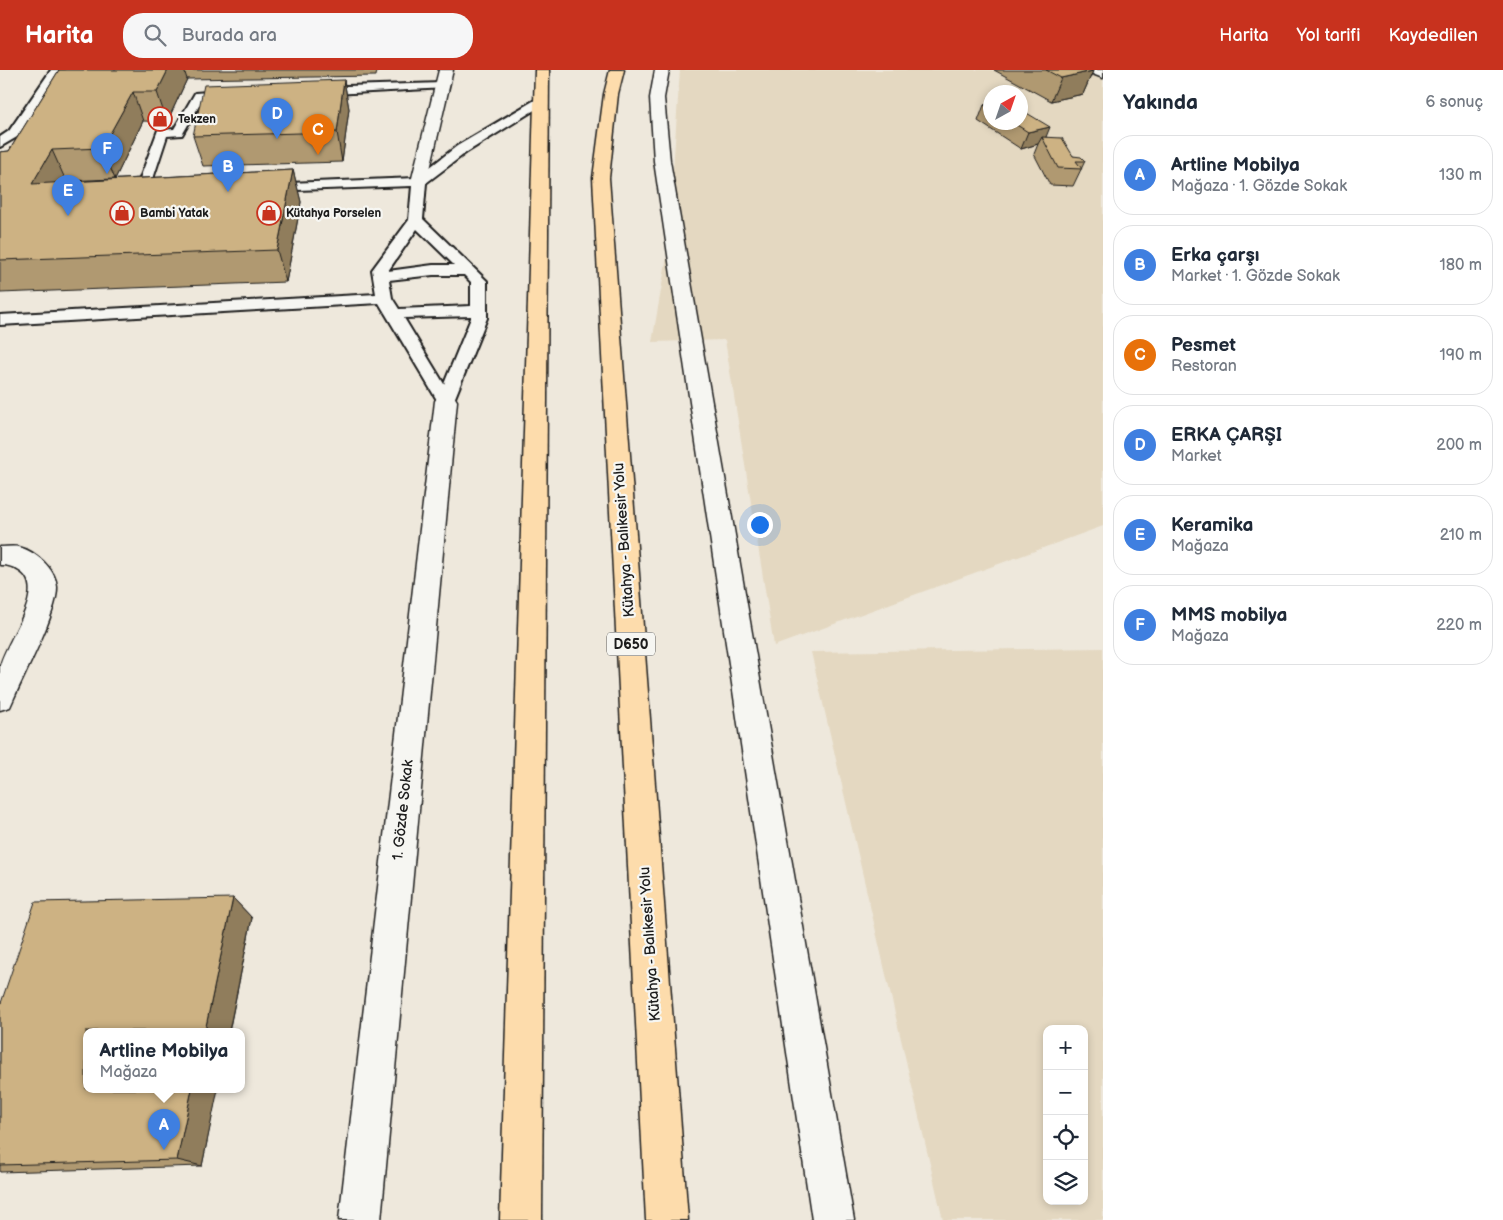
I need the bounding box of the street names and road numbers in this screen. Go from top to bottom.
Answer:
street label: Kütahya - Balıkesir Yolu [609,462,639,618]
road number: D650 [607,632,655,656]
street label: 1. Gözde Sokak [388,758,418,861]
street label: Kütahya - Balıkesir Yolu [635,866,665,1022]

